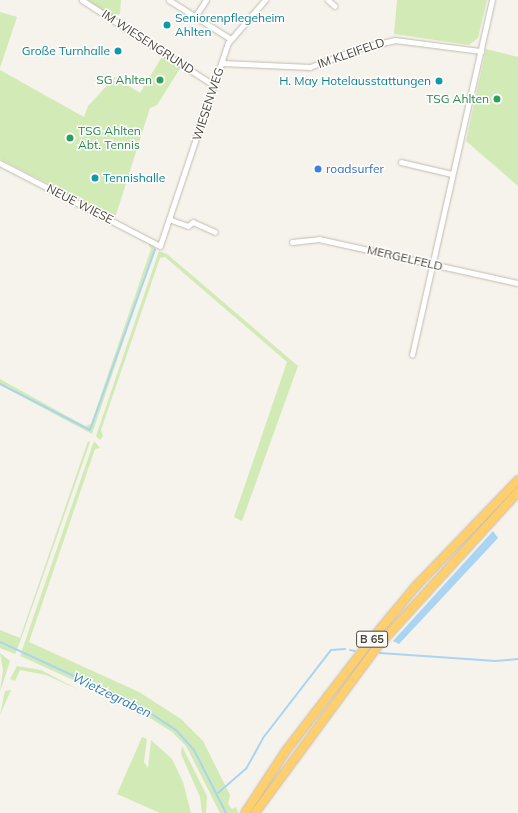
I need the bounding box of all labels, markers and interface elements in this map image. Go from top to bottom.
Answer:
street label: IM WIESENGRUND [99,7,197,77]
place label: Seniorenpflegeheim Ahlten [175,11,285,39]
marker: Seniorenpflegeheim Ahlten [162,20,172,30]
street label: IM KLEIFELD [315,35,387,71]
place label: Große Turnhalle [22,44,110,58]
marker: Große Turnhalle [113,46,123,56]
street label: WIESENWEG [189,66,227,142]
place label: SG Ahlten [96,73,152,87]
place label: H. May Hotelausstattungen [279,74,431,88]
marker: SG Ahlten [155,75,165,85]
marker: H. May Hotelausstattungen [434,76,444,86]
place label: TSG Ahlten [426,92,489,106]
marker: TSG Ahlten [492,94,502,104]
place label: TSG Ahlten Abt. Tennis [78,124,141,152]
marker: TSG Ahlten Abt. Tennis [65,133,75,143]
place label: roadsurfer [326,162,384,176]
marker: roadsurfer [313,164,323,174]
place label: Tennishalle [103,171,165,185]
marker: Tennishalle [90,173,100,183]
street label: NEUE WIESE [44,181,116,227]
street label: MERGELFELD [366,242,444,274]
road number: B 65 [356,630,388,648]
water label: Wietzegraben [70,669,154,721]

